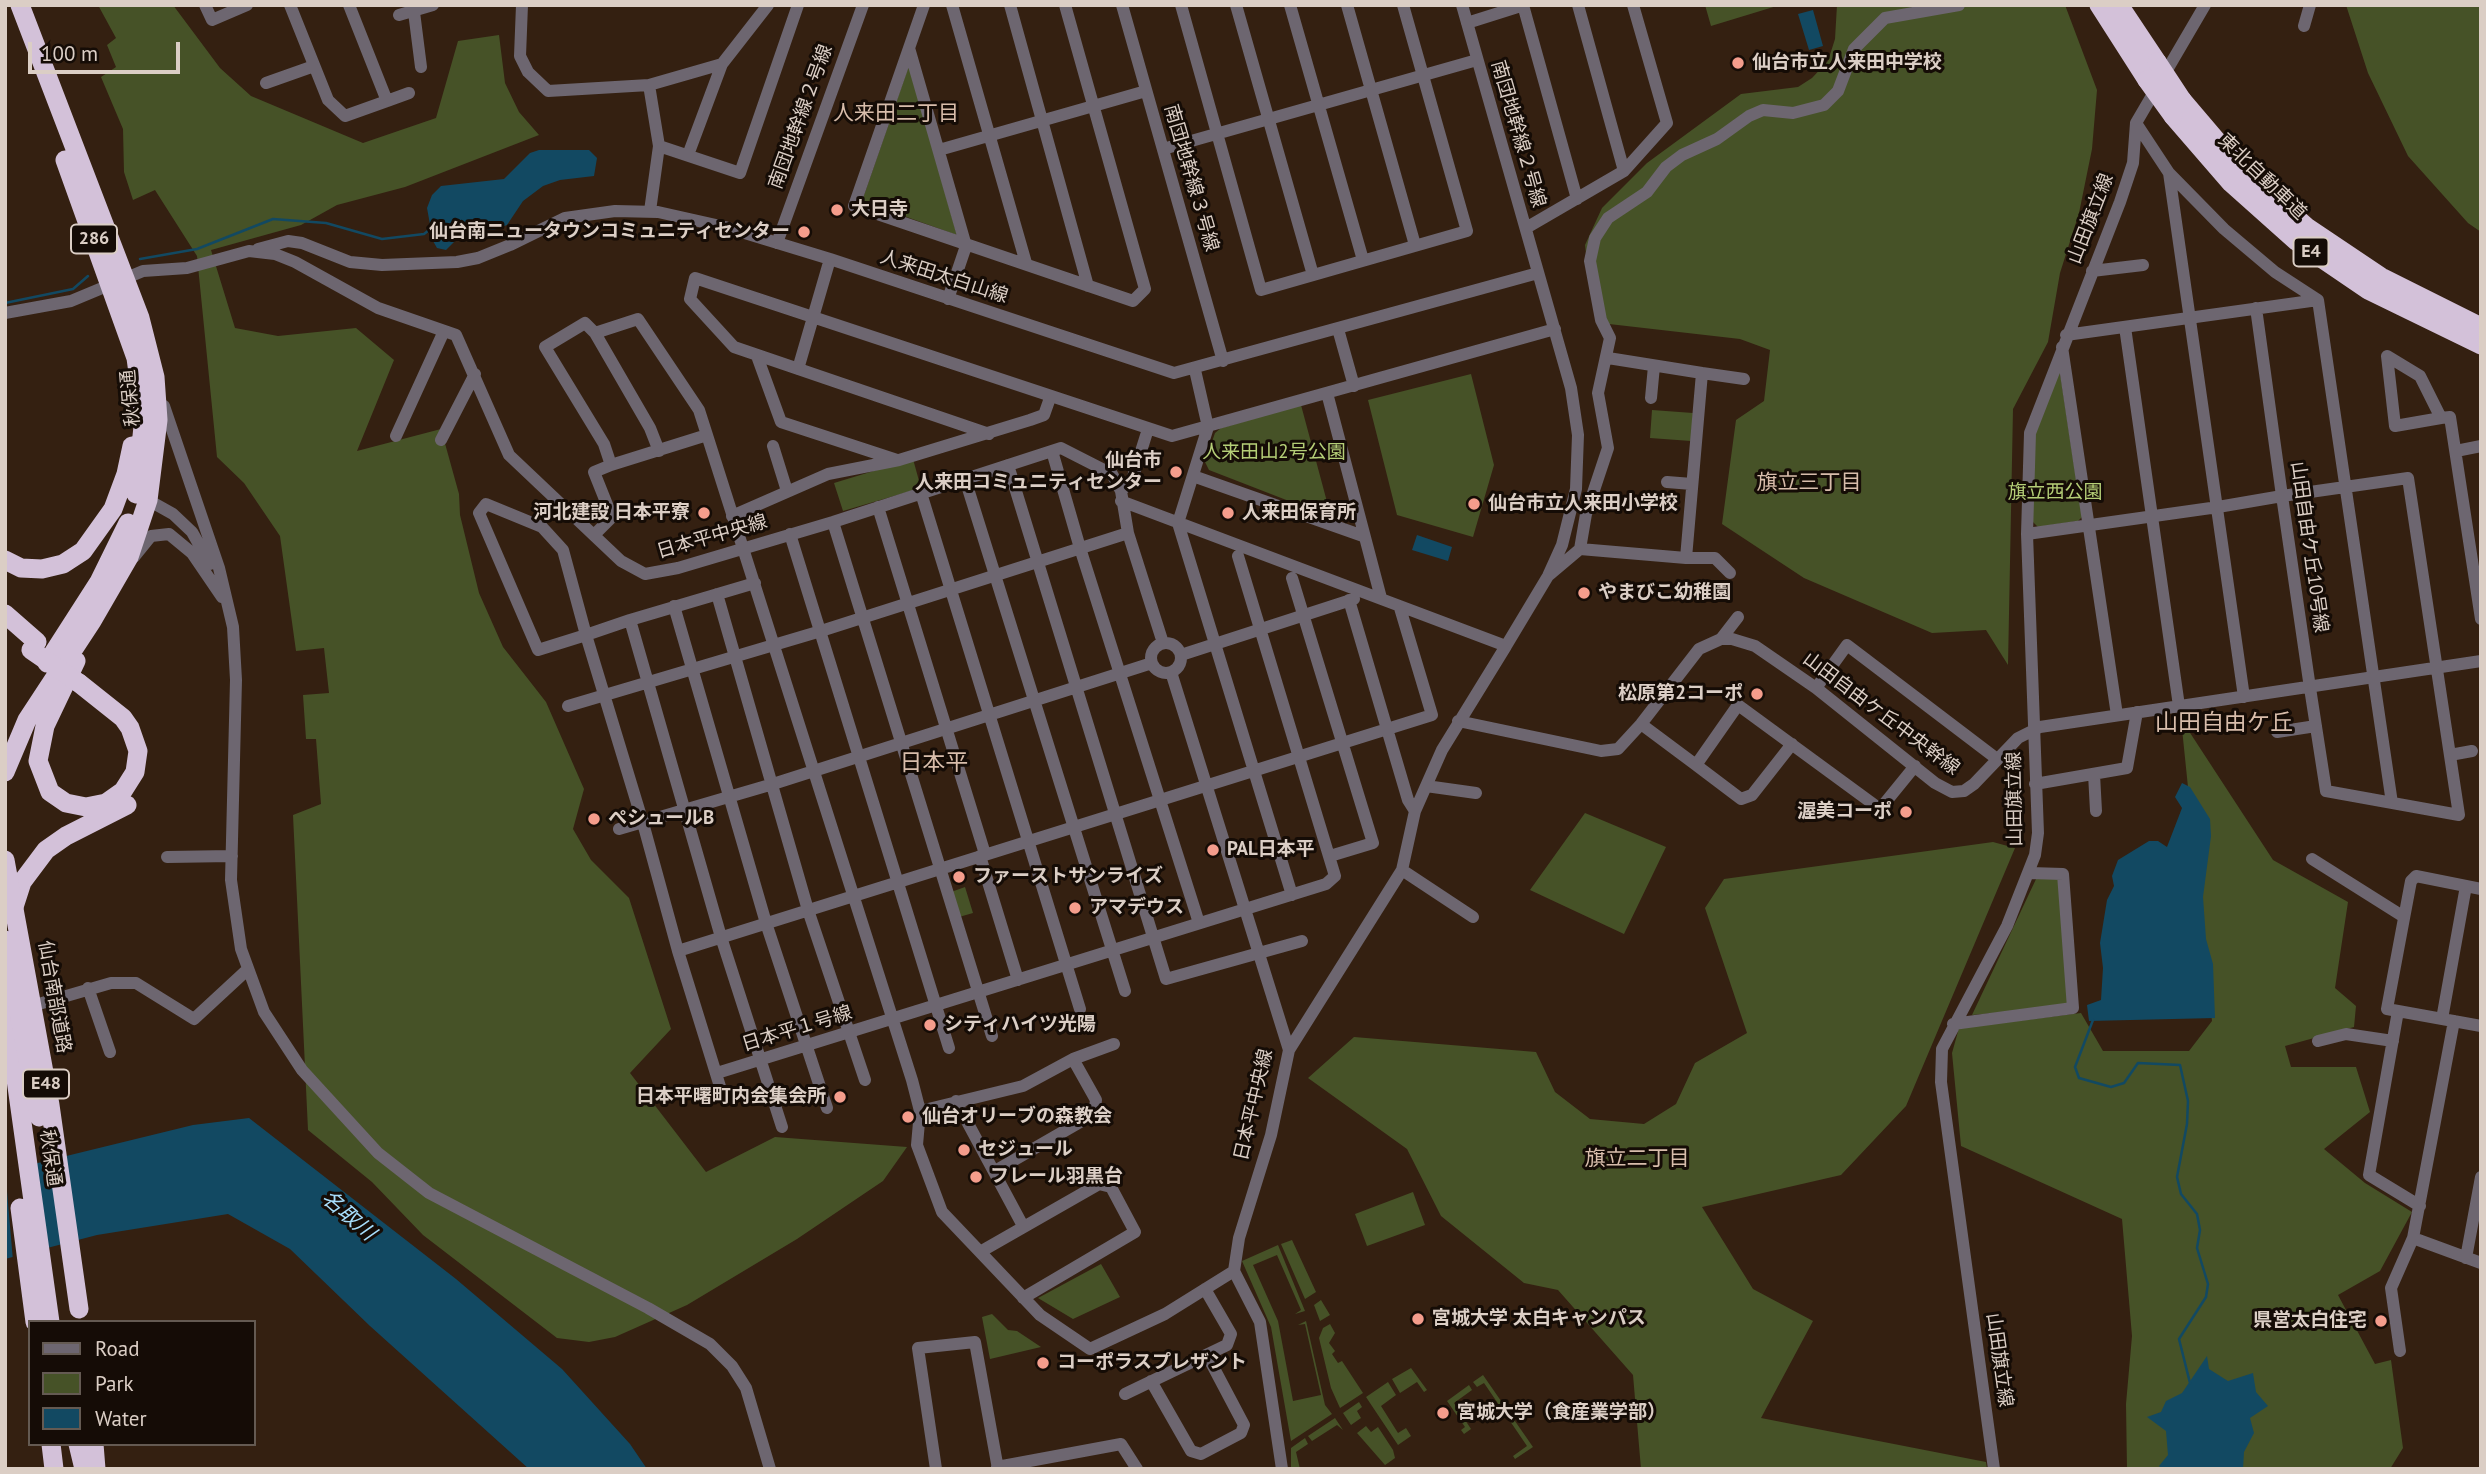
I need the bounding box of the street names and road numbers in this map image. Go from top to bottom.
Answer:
street label: 南団地幹線２号線 [764,42,838,192]
street label: 南団地幹線２号線 [1486,58,1550,210]
street label: 南団地幹線３号線 [1159,102,1223,254]
street label: 東北自動車道 [2213,129,2311,225]
street label: 山田旗立線 [2063,171,2119,267]
road number: 286 [71,225,117,254]
road number: E4 [2294,238,2328,266]
street label: 人来田太白山線 [877,246,1011,308]
street label: 秋保通 [117,369,145,427]
street label: 山田自由ケ丘10号線 [2286,460,2332,634]
street label: 日本平中央線 [654,510,770,564]
street label: 山田自由ケ丘中央幹線 [1798,648,1964,780]
street label: 山田旗立線 [2003,751,2027,847]
street label: 仙台南部道路 [33,939,75,1055]
street label: 日本平１号線 [739,1001,855,1057]
street label: 日本平中央線 [1230,1047,1278,1163]
road number: E48 [23,1070,69,1098]
street label: 秋保通 [35,1128,65,1188]
street label: 山田旗立線 [1981,1311,2017,1409]

